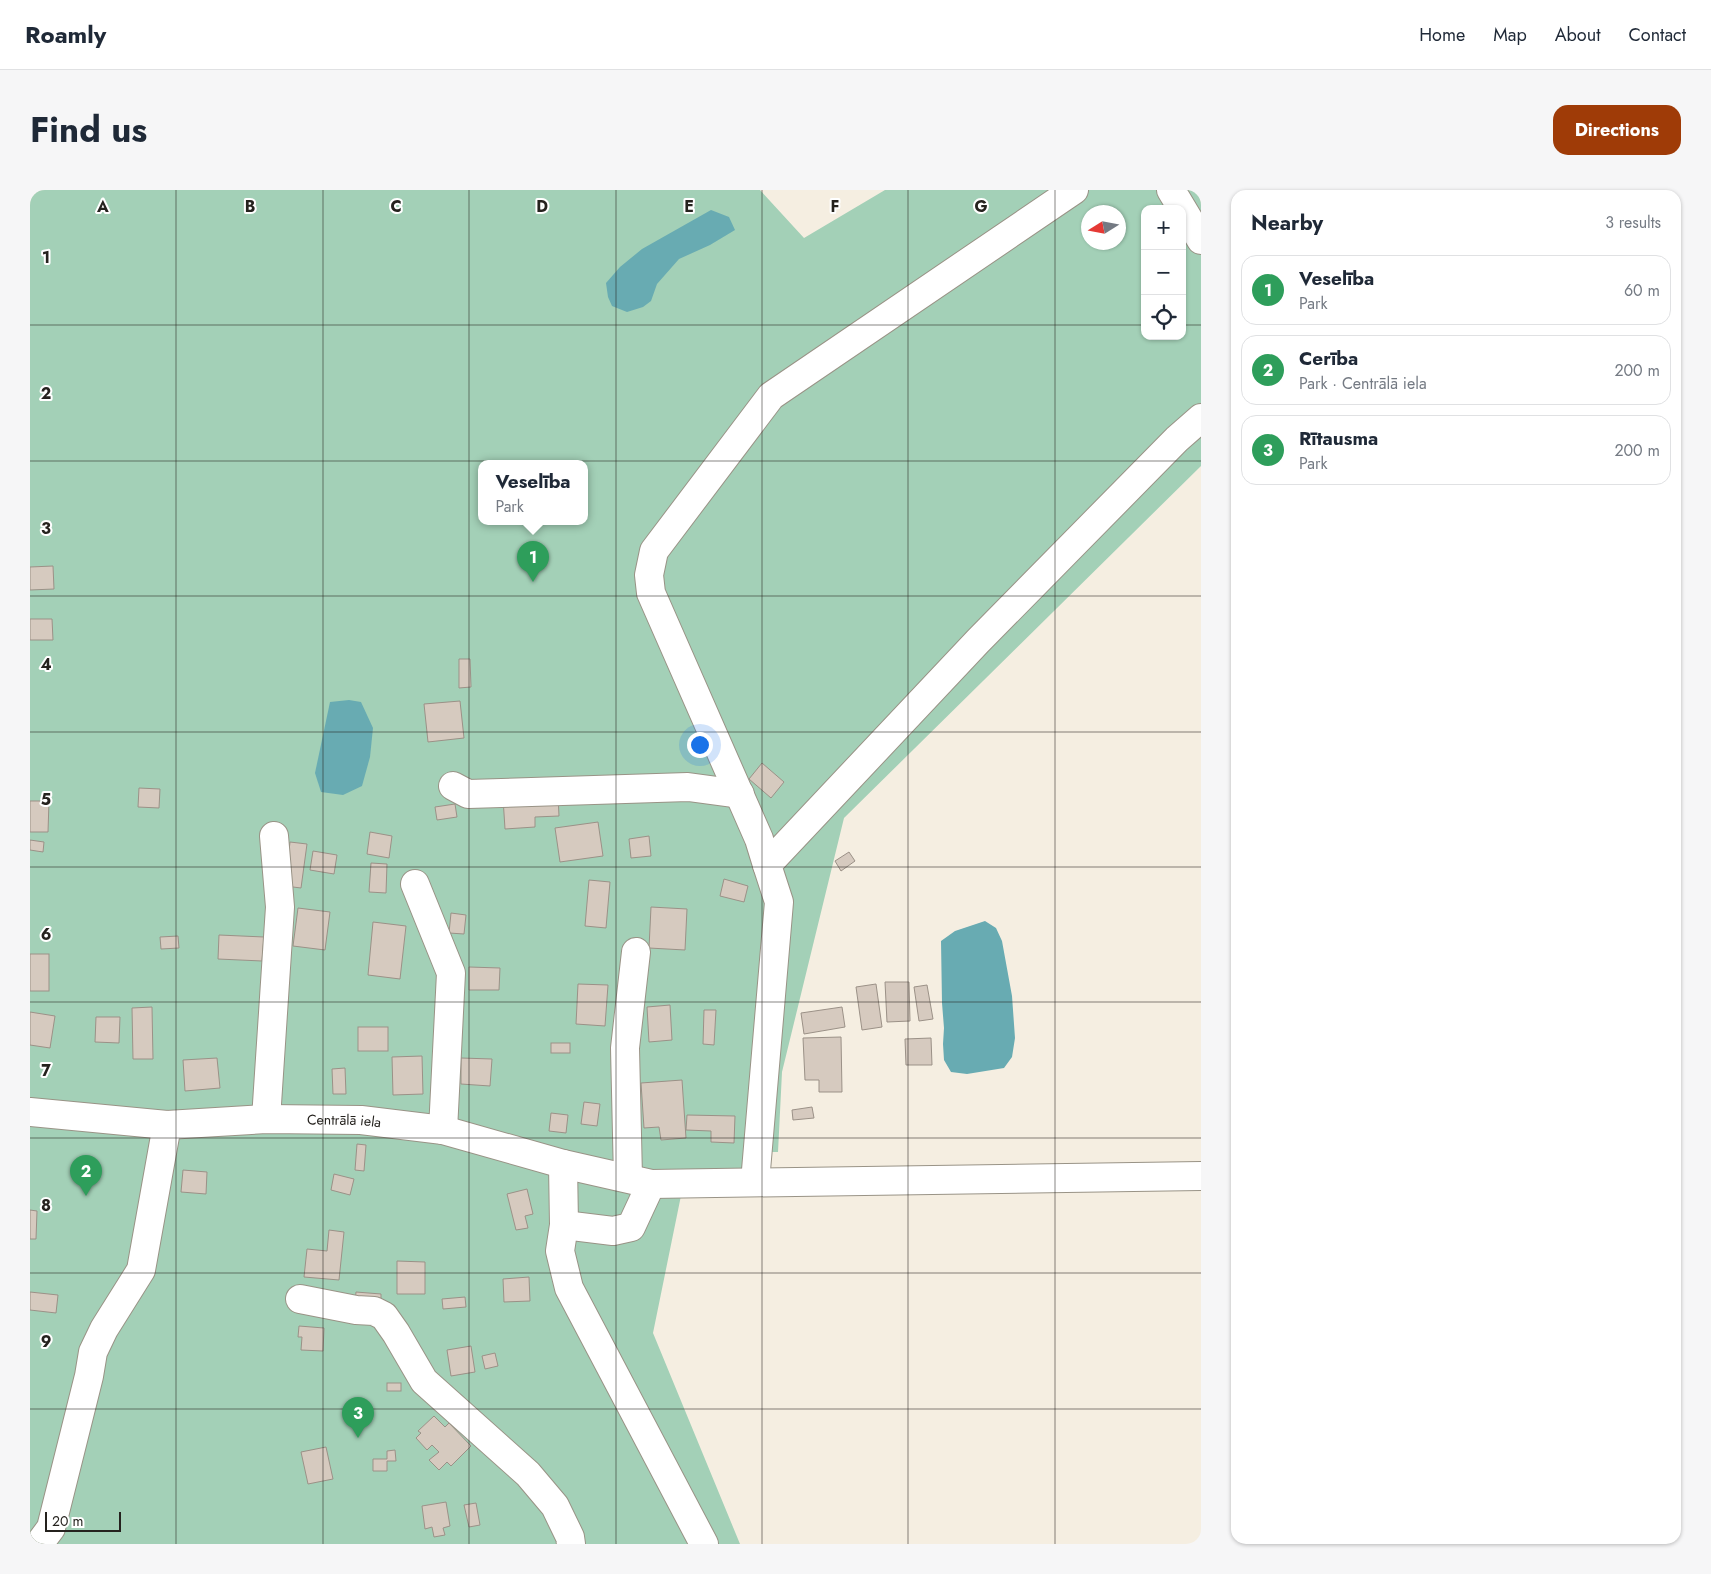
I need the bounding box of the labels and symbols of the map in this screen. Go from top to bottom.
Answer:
text: A [96,195,109,218]
text: B [245,195,255,218]
text: C [390,195,402,218]
text: D [536,195,548,218]
text: E [684,195,694,218]
text: F [831,195,839,218]
text: G [974,195,988,218]
north arrow [1081,205,1126,250]
text: 1 [42,246,50,269]
text: 2 [41,382,51,405]
text: 3 [41,517,51,540]
pin: 1 [517,541,549,582]
text: 4 [40,653,52,676]
your location [687,732,713,758]
text: 5 [41,788,51,811]
text: 6 [41,923,51,946]
text: 7 [41,1059,51,1082]
street label: Centrālā iela [307,1109,382,1132]
pin: 2 [70,1155,102,1196]
text: 8 [41,1194,51,1217]
text: 9 [41,1330,51,1353]
pin: 3 [342,1397,374,1438]
scale bar [45,1509,121,1532]

